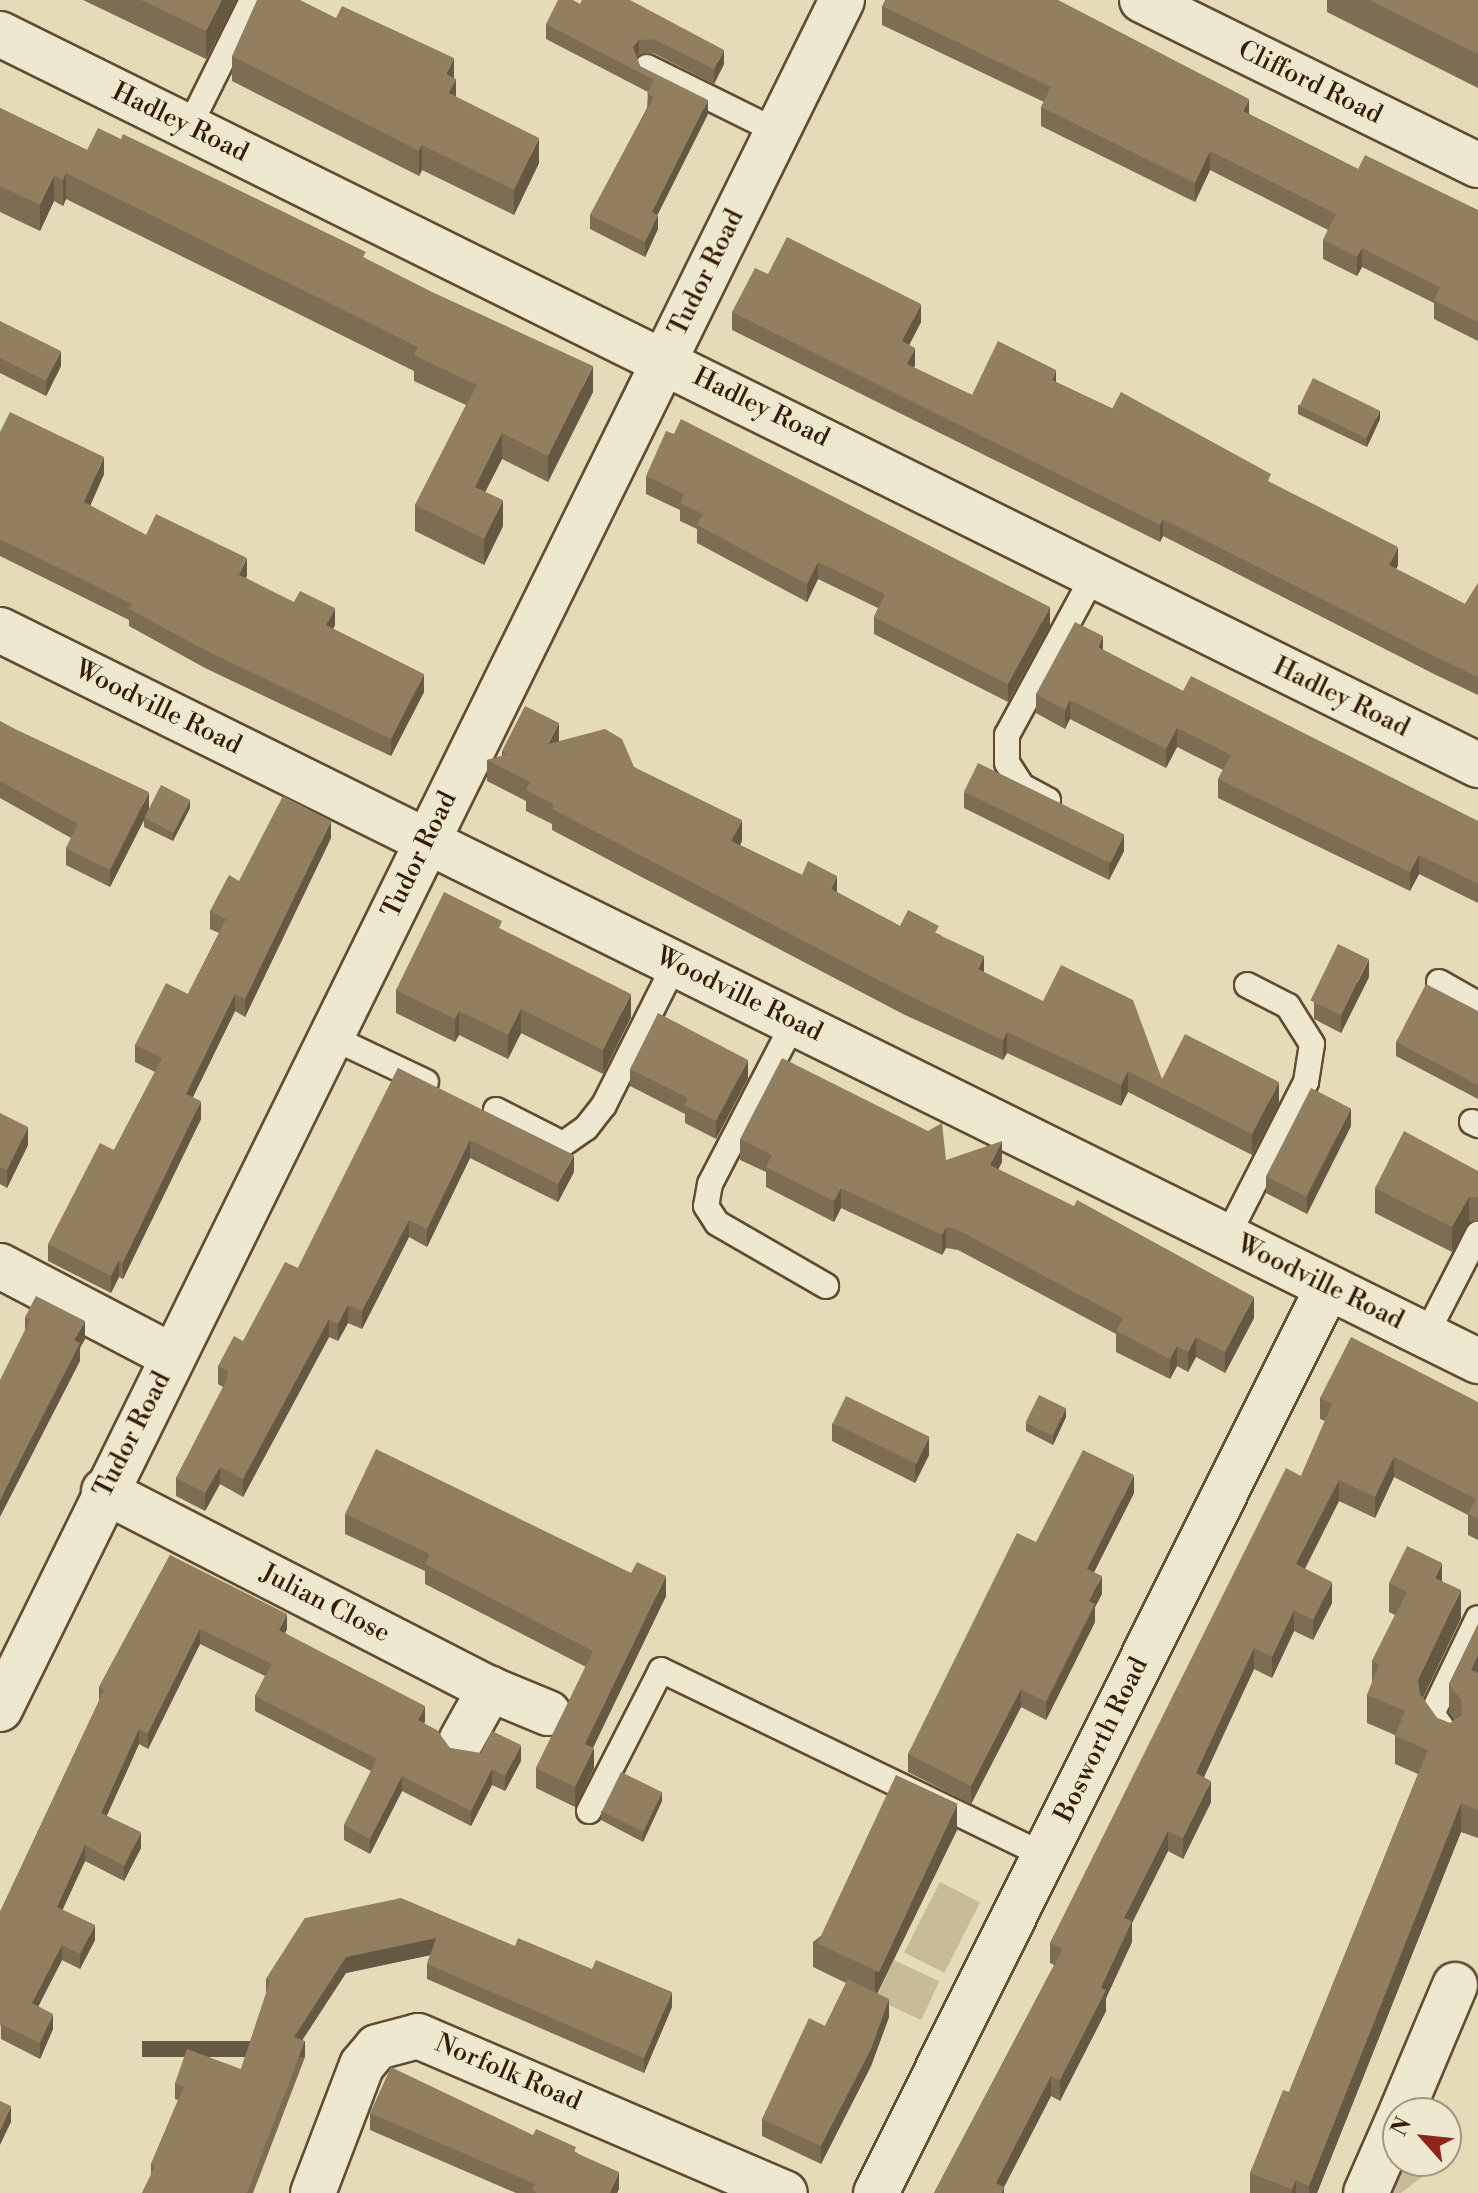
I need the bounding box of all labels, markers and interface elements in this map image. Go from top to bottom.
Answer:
street label: Clifford Road [1233,35,1387,131]
street label: Hadley Road [107,77,253,169]
street label: Tudor Road [663,204,751,342]
street label: Hadley Road [688,362,834,454]
street label: Hadley Road [1268,652,1414,744]
street label: Woodville Road [69,654,247,762]
street label: Tudor Road [376,786,464,924]
street label: Woodville Road [650,941,828,1049]
street label: Woodville Road [1231,1229,1409,1337]
street label: Tudor Road [88,1367,178,1503]
street label: Julian Close [255,1558,395,1650]
street label: Bosworth Road [1049,1652,1155,1828]
street label: Norfolk Road [430,2028,586,2118]
north arrow [1382,2097,1462,2177]
text: N [1386,2113,1418,2141]

